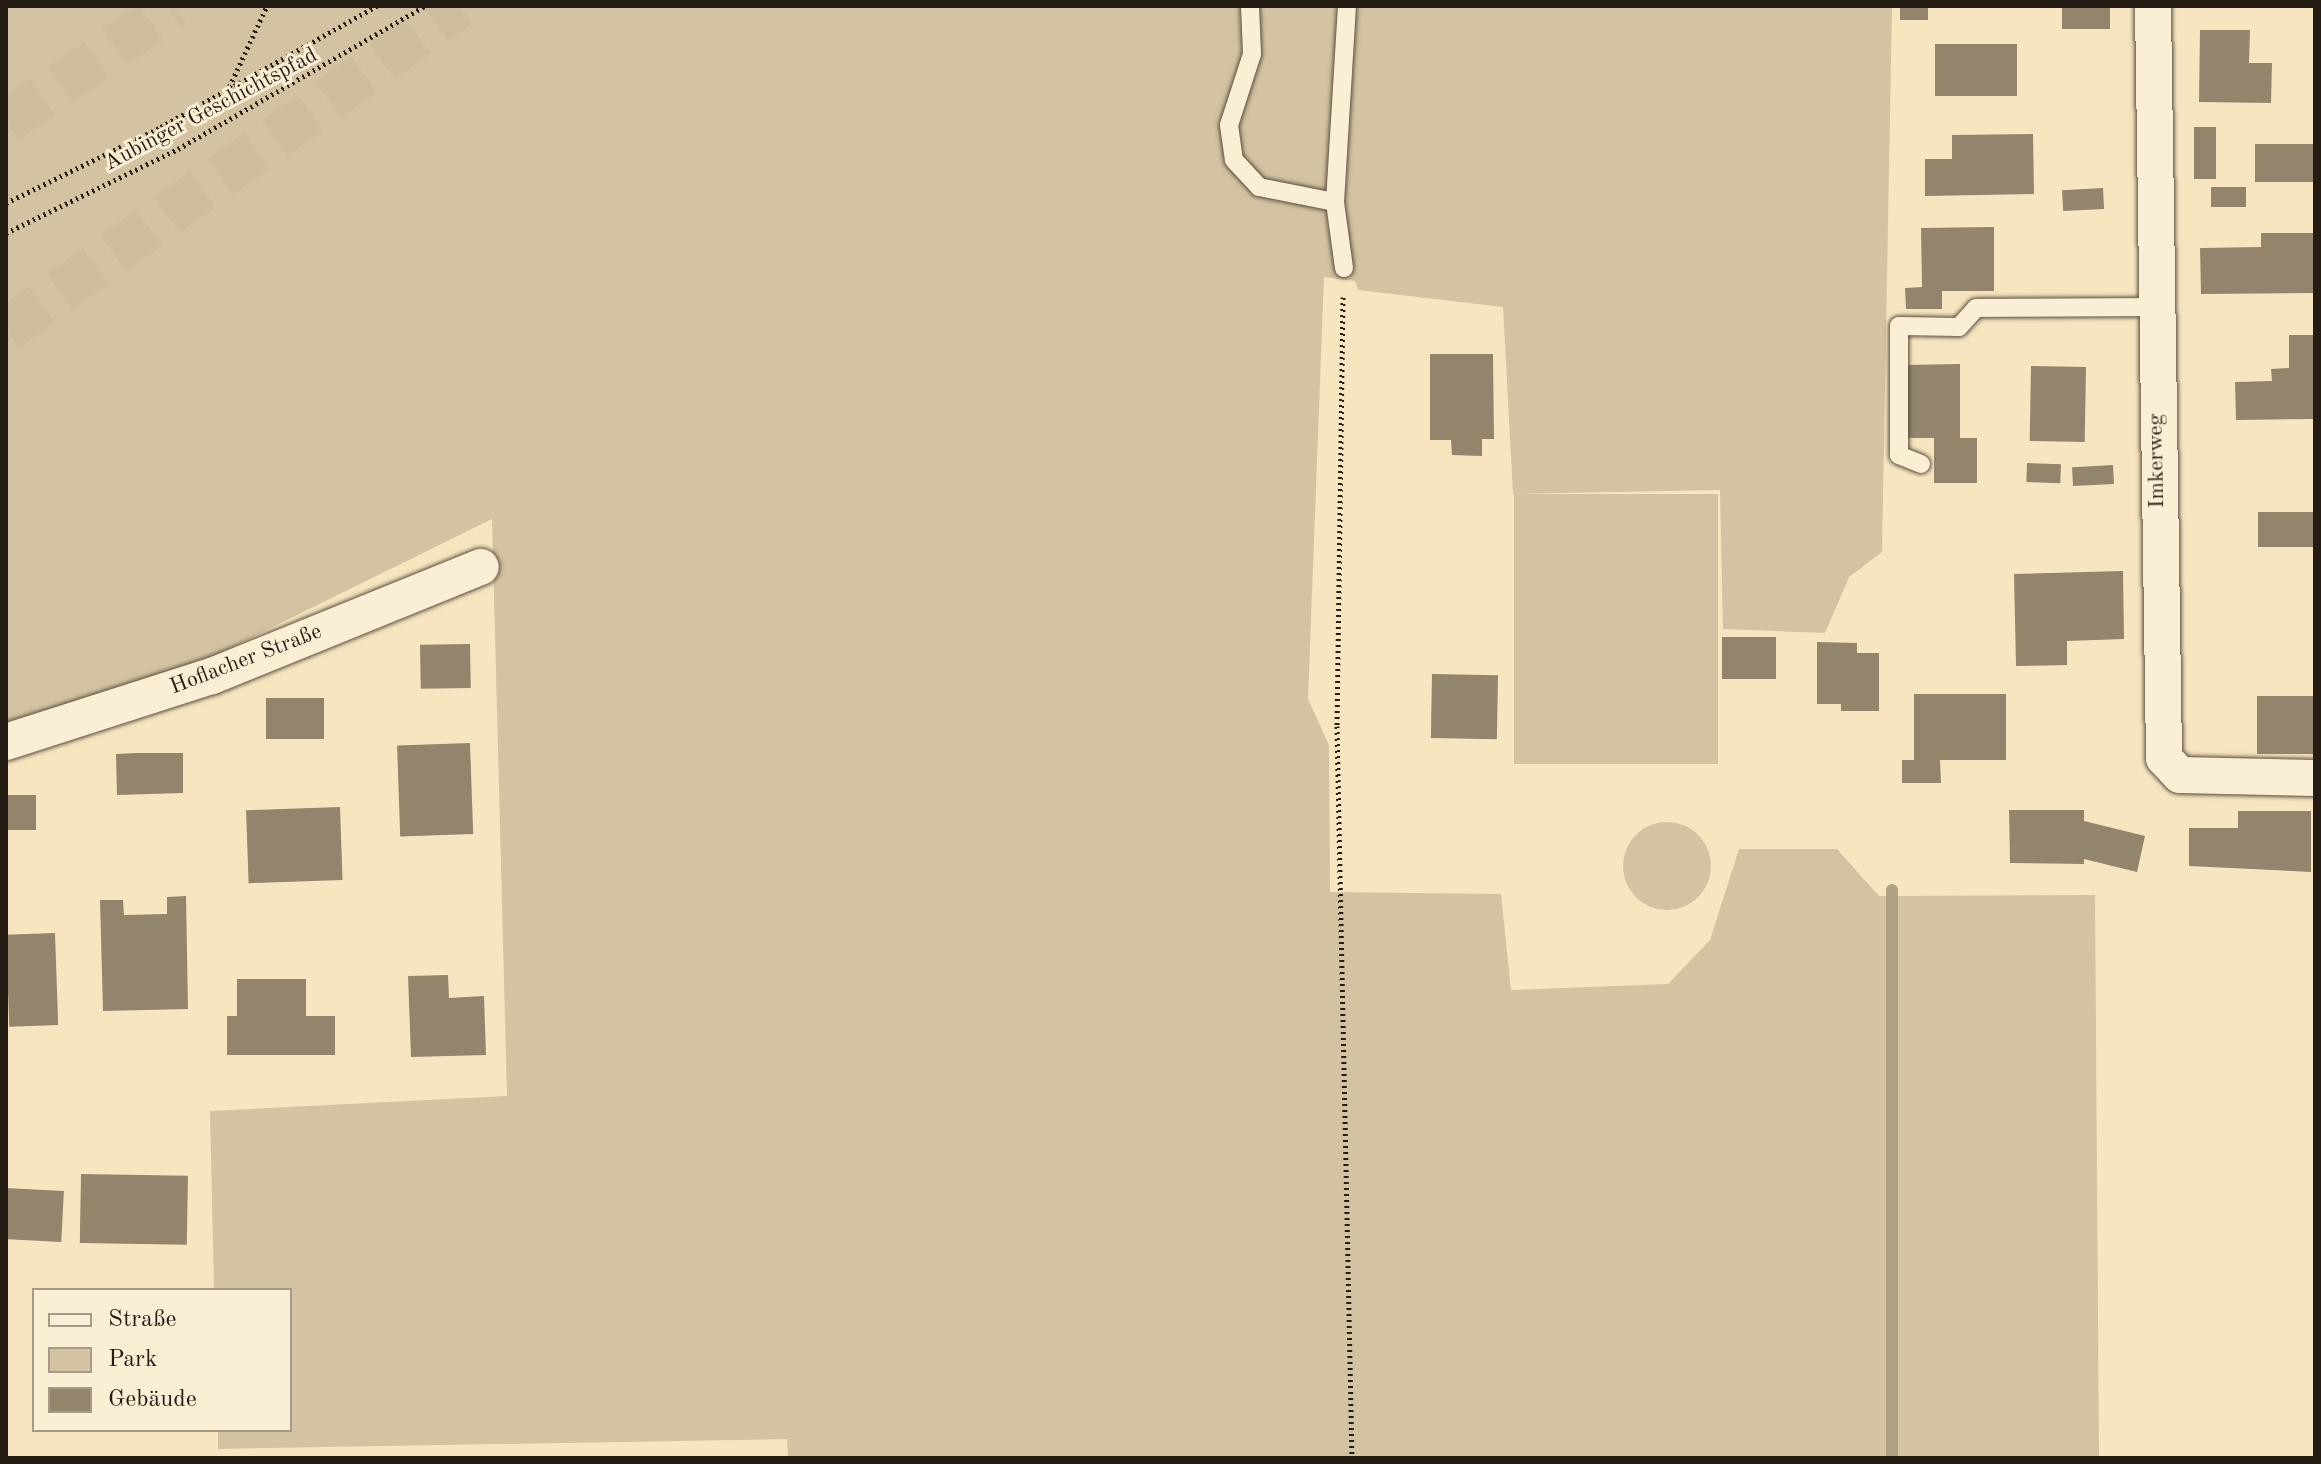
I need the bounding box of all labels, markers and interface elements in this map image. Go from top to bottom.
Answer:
street label: Aubinger Geschichtspfad [100,43,322,177]
street label: Imkerweg [2143,413,2171,509]
street label: Hoflacher Straße [166,619,326,701]
legend [32,1288,292,1432]
text: Straße [108,1308,177,1332]
text: Park [108,1348,157,1372]
text: Gebäude [108,1388,197,1412]

